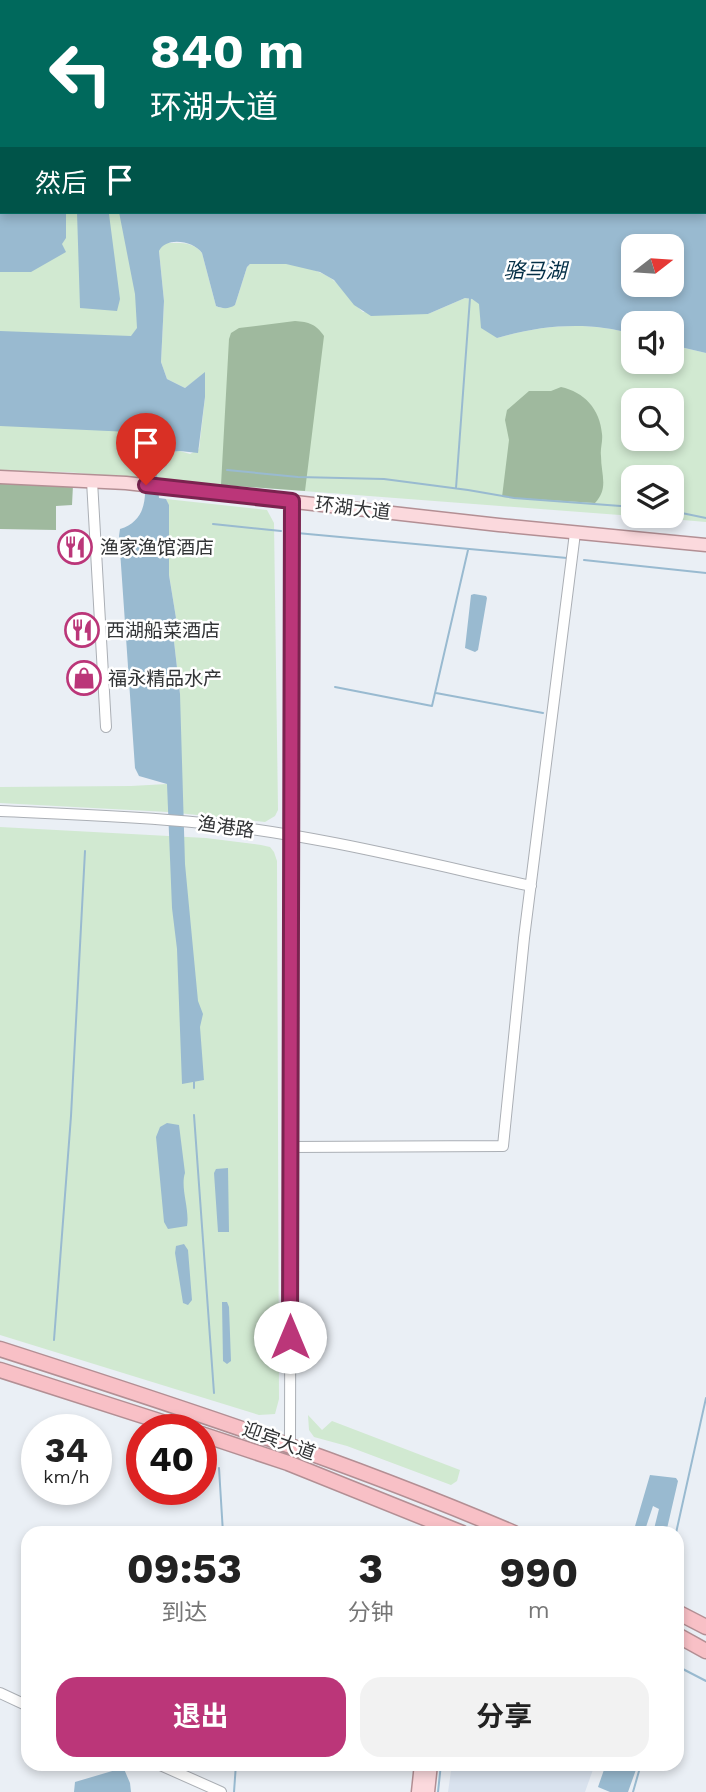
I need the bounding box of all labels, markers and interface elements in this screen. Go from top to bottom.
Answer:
text: 840 m [150,22,304,80]
icon: left [35,28,126,119]
text: 环湖大道 [150,88,278,126]
icon: arrive [101,161,139,199]
text: 然后 [35,168,87,198]
north arrow [621,234,684,298]
map controls [621,234,684,528]
water label: 骆马湖 [504,258,569,283]
button: sound [621,311,684,374]
button: search [621,388,684,451]
pin [116,413,176,485]
icon: arrive [127,424,165,462]
button: layers [621,465,684,528]
street label: 环湖大道 [314,492,392,524]
restaurant icon: 渔家渔馆酒店 [56,528,94,566]
place label: 渔家渔馆酒店 [100,536,214,559]
restaurant icon: 西湖船菜酒店 [63,611,101,649]
place label: 西湖船菜酒店 [106,619,220,642]
shop icon: 福永精品水产 [65,659,103,697]
place label: 福永精品水产 [108,667,222,690]
street label: 渔港路 [196,812,256,842]
position arrow [253,1300,327,1374]
speed limit sign: 40 [126,1414,217,1505]
street label: 迎宾大道 [239,1417,319,1465]
text: 34 [45,1429,88,1471]
text: km/h [43,1466,90,1487]
text: 09:53 [127,1544,242,1593]
text: 3 [358,1544,383,1593]
text: 990 [499,1548,578,1597]
text: m [528,1597,550,1624]
text: 到达 [161,1599,207,1626]
text: 分钟 [348,1599,394,1626]
button: 退出 [56,1677,346,1757]
button: 分享 [360,1677,649,1757]

